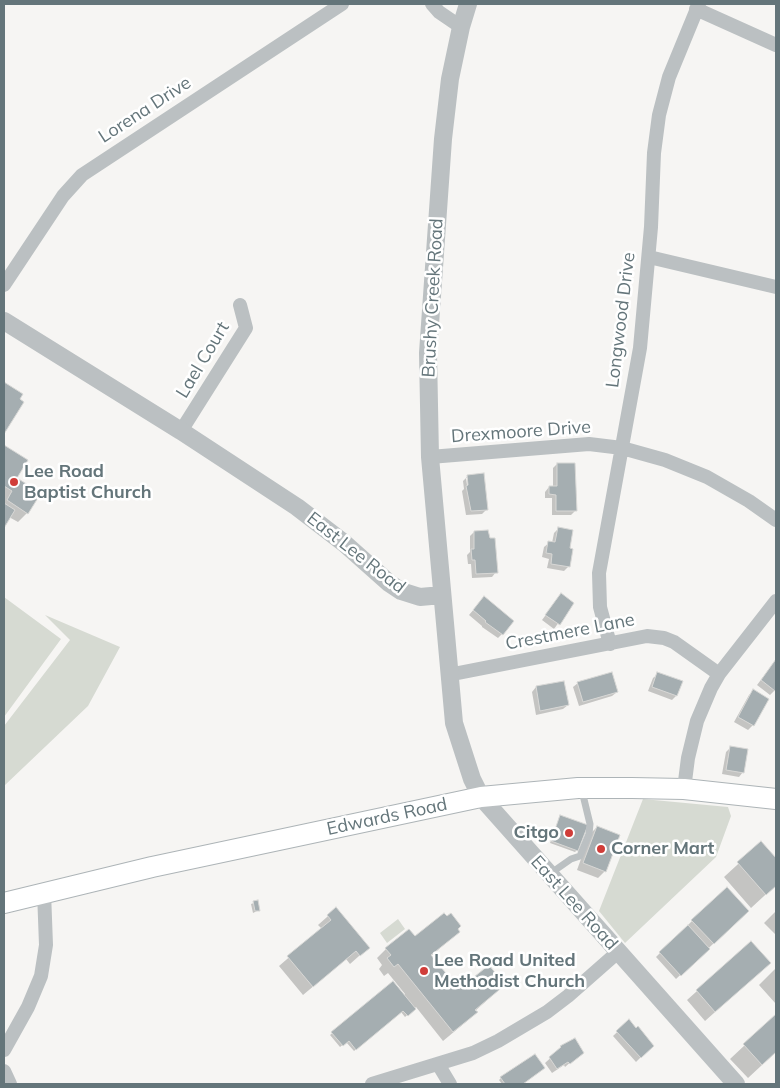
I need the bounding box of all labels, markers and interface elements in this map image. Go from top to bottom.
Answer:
street label: Lorena Drive [95,72,195,148]
street label: Brushy Creek Road [418,218,448,378]
street label: Longwood Drive [602,251,640,389]
street label: Lael Court [172,318,234,402]
street label: Drexmoore Drive [450,416,592,448]
place label: Lee Road Baptist Church [24,461,152,504]
marker: Lee Road Baptist Church [8,476,20,488]
street label: East Lee Road [302,508,410,598]
street label: Crestmere Lane [504,609,636,655]
street label: Edwards Road [325,794,449,840]
place label: Citgo [513,822,559,844]
marker: Citgo [563,827,575,839]
place label: Corner Mart [611,838,714,860]
marker: Corner Mart [595,843,607,855]
street label: East Lee Road [526,851,622,955]
place label: Lee Road United Methodist Church [434,950,585,992]
marker: Lee Road United Methodist Church [418,965,430,977]

